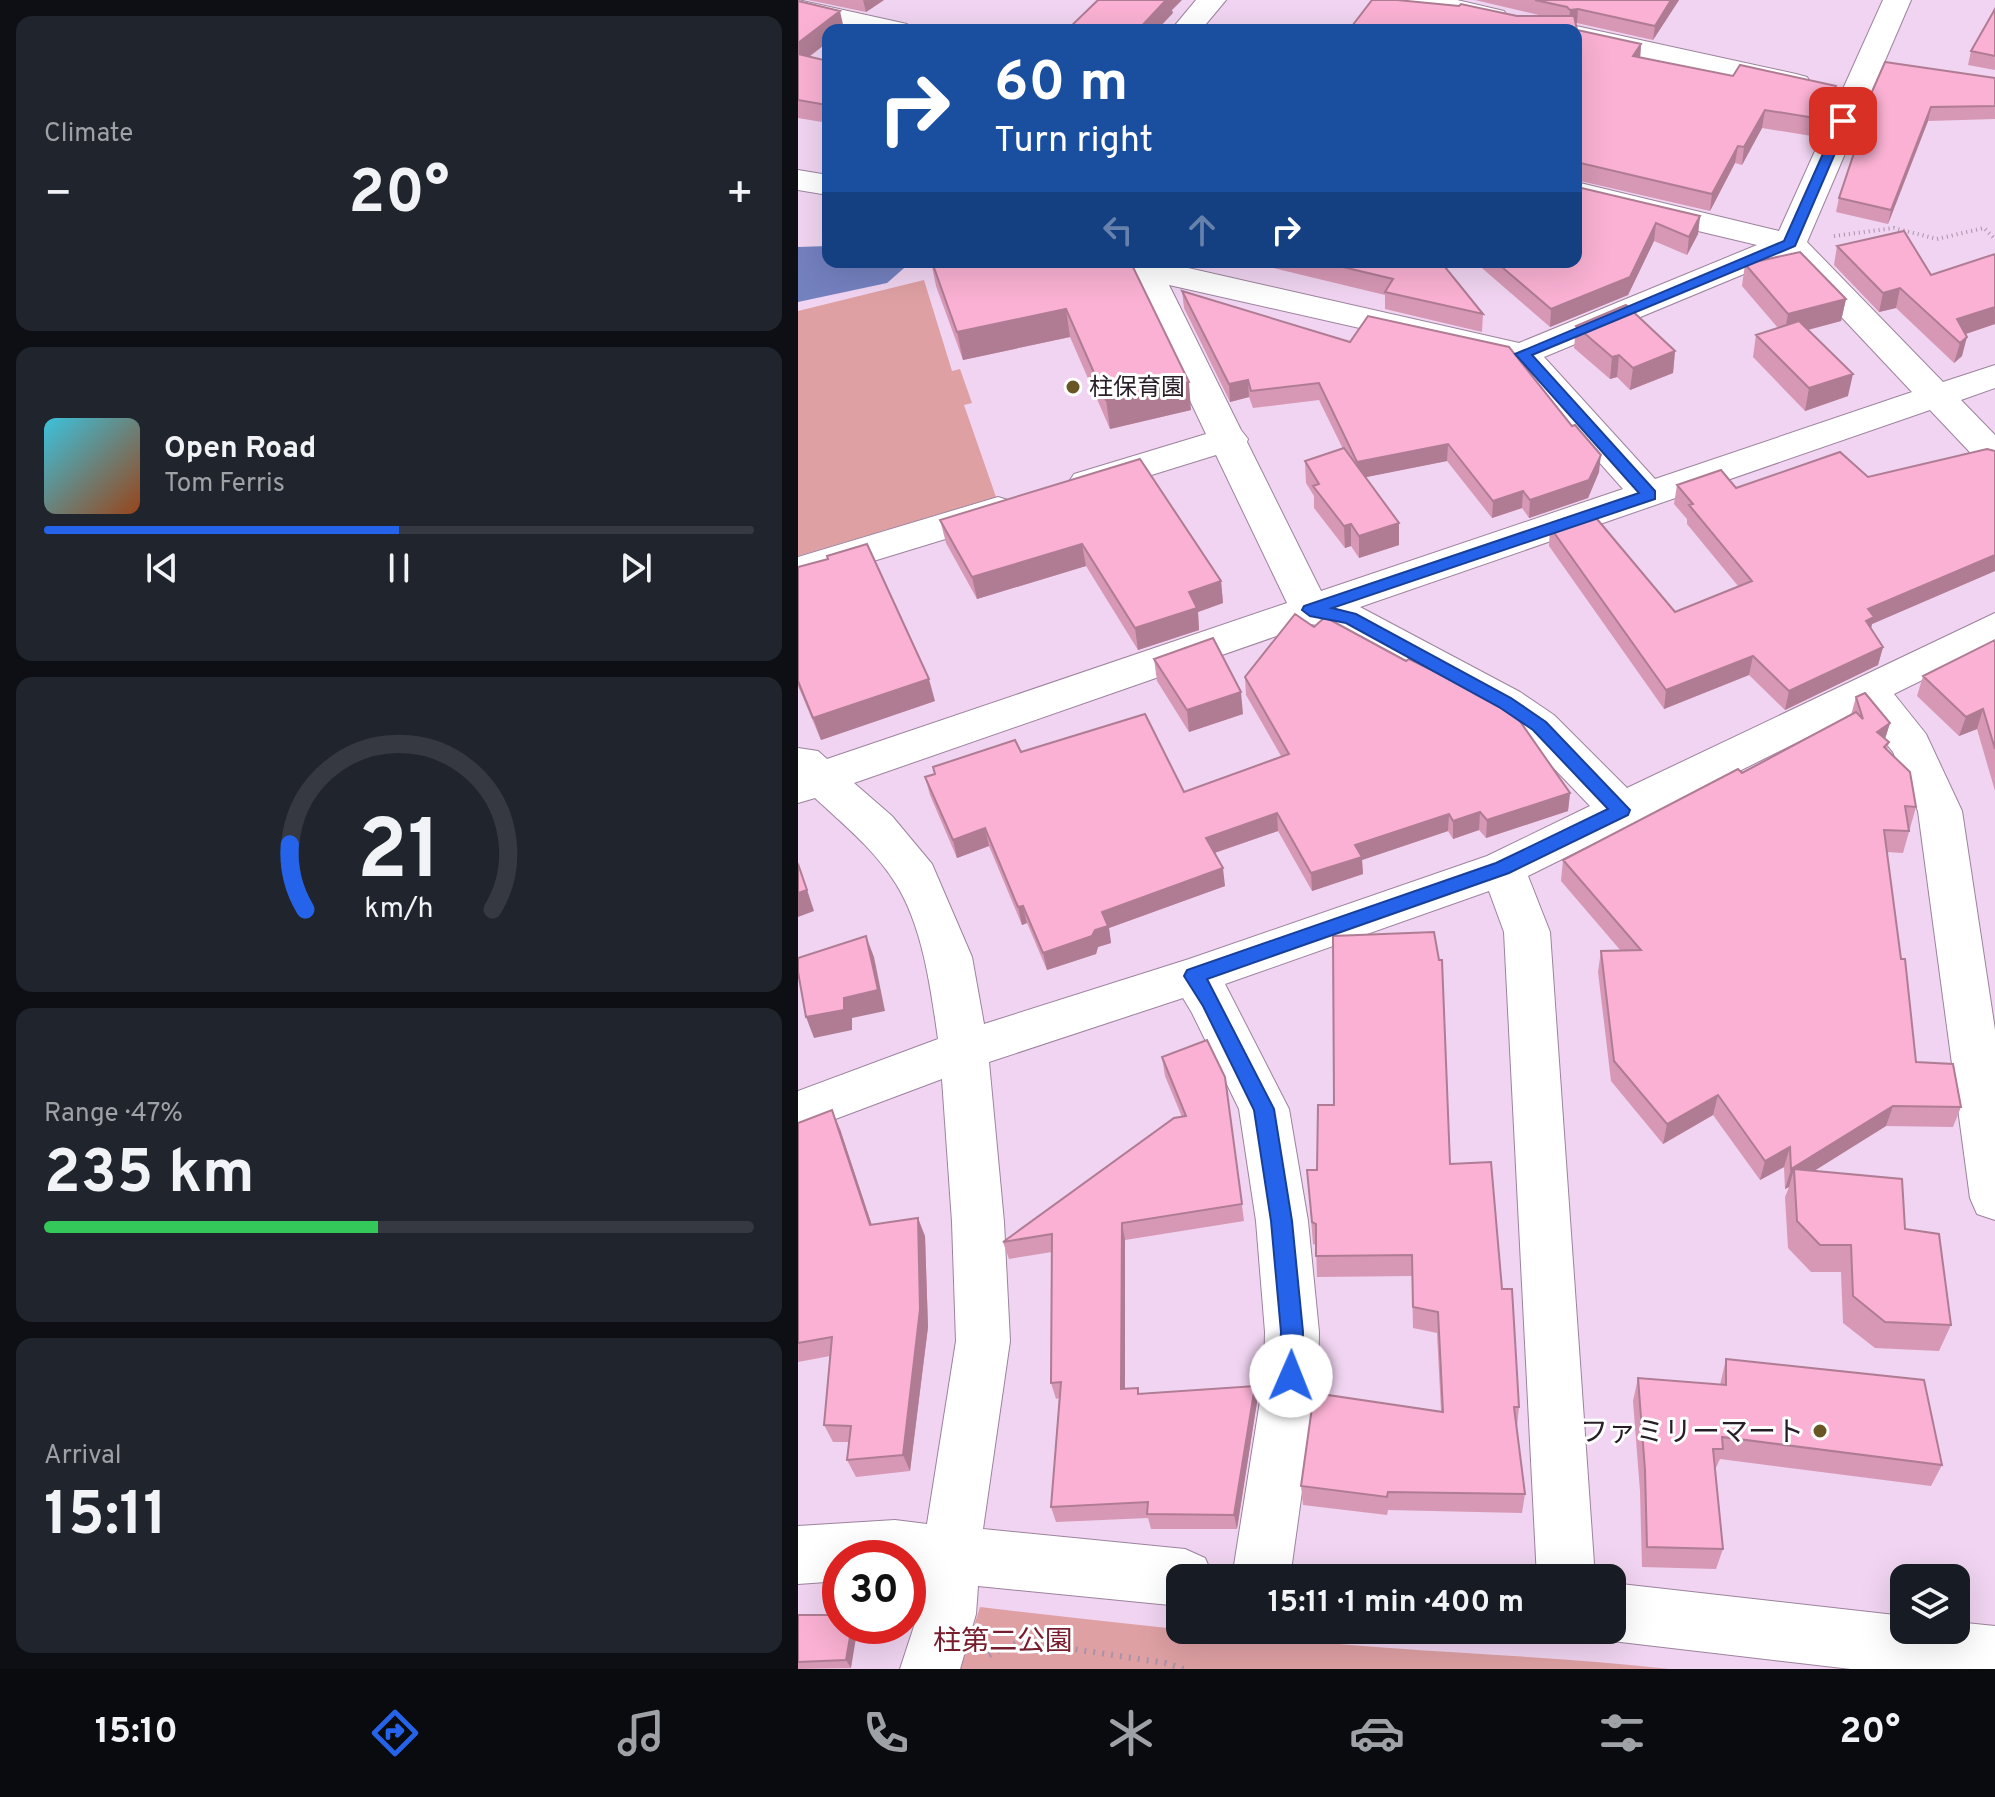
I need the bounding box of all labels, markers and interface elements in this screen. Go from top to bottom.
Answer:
text: 60 m [994,50,1128,120]
icon: right [862,56,966,160]
pin [1809,87,1877,155]
icon: arrive [1821,99,1865,143]
text: Climate [44,118,133,151]
text: Turn right [994,119,1153,165]
text: 20° [348,158,450,234]
text: − [44,168,72,224]
text: + [726,168,754,224]
icon: left [1096,208,1140,252]
icon: ahead [1180,208,1224,252]
icon: right [1264,208,1308,252]
place label: 柱保育園 [1089,374,1185,404]
marker: 柱保育園 [1064,378,1082,396]
text: Open Road [164,431,316,468]
text: Tom Ferris [164,468,285,501]
icon: previous [140,546,184,590]
icon: pause [377,546,421,590]
icon: next [614,546,658,590]
text: 21 [357,803,441,908]
text: km/h [364,893,434,929]
text: Range · 47% [44,1098,183,1131]
text: 235 km [44,1138,255,1214]
position arrow [1249,1334,1333,1418]
place label: ファミリーマート [1580,1416,1804,1452]
marker: ファミリーマート [1811,1422,1829,1440]
text: Arrival [44,1440,122,1473]
text: 15:11 [44,1480,167,1556]
speed limit sign: 30 [822,1540,926,1644]
map controls [1890,1564,1970,1644]
button: layers [1890,1564,1970,1644]
text: 15:11 · 1 min · 400 m [1268,1585,1524,1622]
park label: 柱第二公園 [933,1625,1073,1661]
icon: directions [367,1705,423,1761]
icon: music [613,1705,669,1761]
icon: phone [858,1705,914,1761]
icon: climate [1103,1705,1159,1761]
icon: car [1349,1705,1405,1761]
icon: filters [1594,1705,1650,1761]
text: 15:10 [95,1710,178,1756]
text: 20° [1840,1710,1900,1756]

